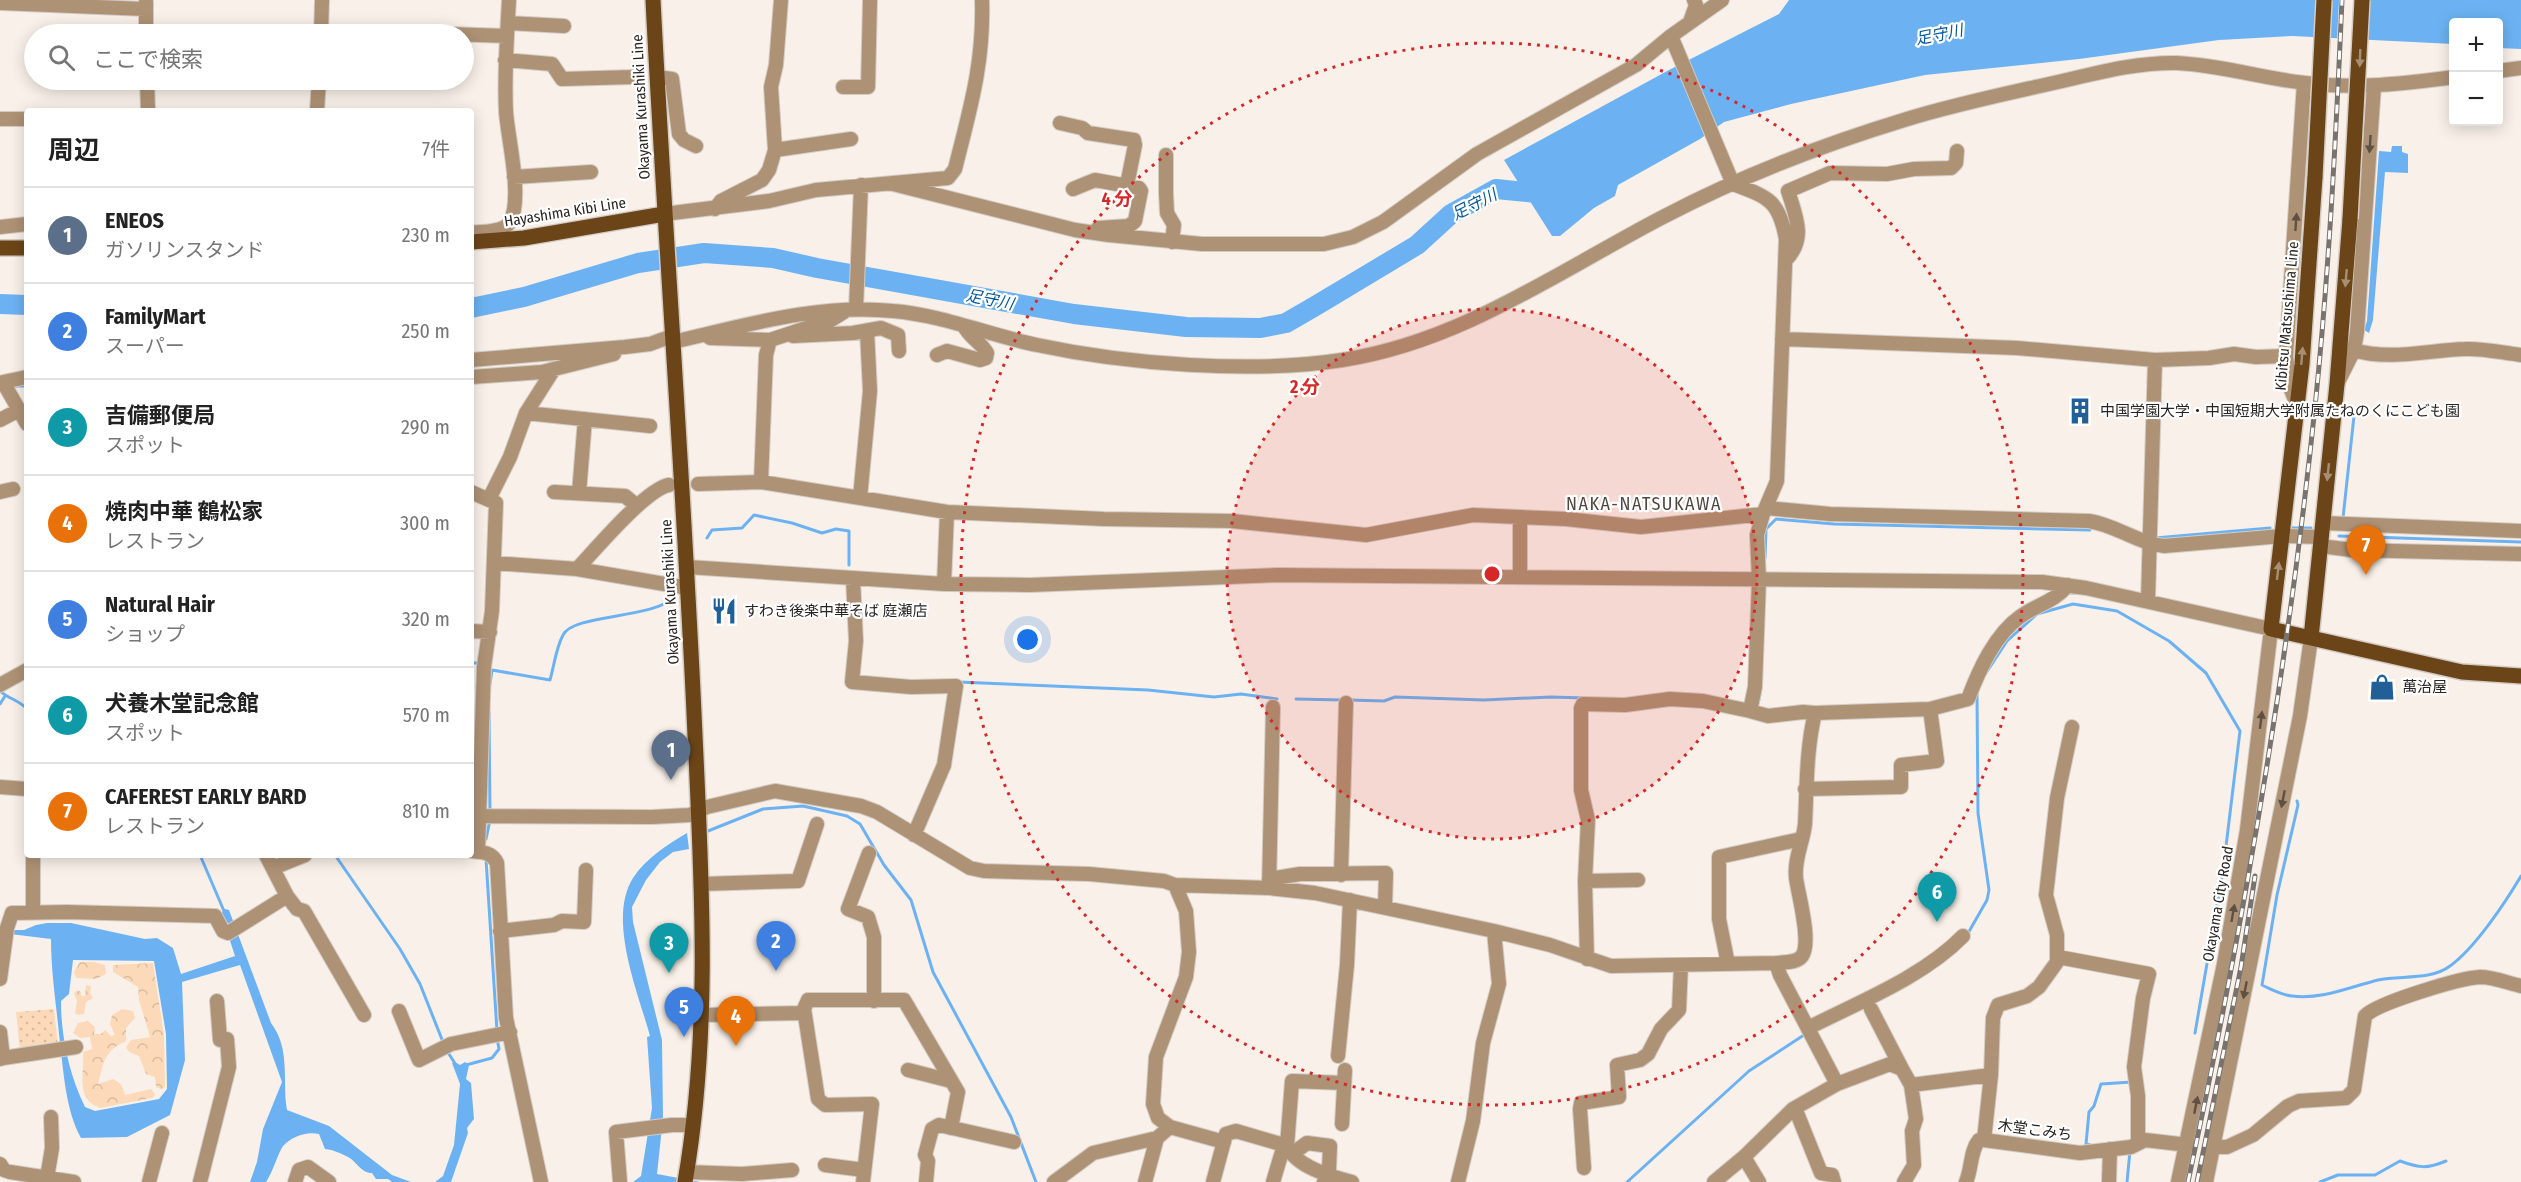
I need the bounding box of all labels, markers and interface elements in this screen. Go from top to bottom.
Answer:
map controls [2449,18,2503,126]
button: + [2449,18,2503,72]
water label: 足守川 [1914,20,1966,48]
search box [24,24,474,90]
street label: Okayama Kurashiki Line [628,34,654,180]
icon: search [45,41,78,74]
text: ここで検索 [93,46,203,73]
one-way arrow [2355,49,2364,68]
button: − [2449,72,2503,126]
text: 周辺 [48,135,100,166]
one-way arrow [2366,135,2375,154]
text: 7件 [422,137,450,161]
water label: 足守川 [1449,184,1502,224]
text: 4 分 [1102,188,1133,210]
street label: Hayashima Kibi Line [503,193,627,231]
text: ENEOS [105,207,164,234]
one-way arrow [2291,213,2301,232]
text: 1 [63,223,72,247]
text: 230 m [402,223,450,247]
text: ガソリンスタンド [105,238,265,262]
street label: Kibitsu Matsushima Line [2272,241,2302,391]
one-way arrow [2341,268,2351,287]
water label: 足守川 [965,286,1017,314]
text: FamilyMart [105,303,206,330]
text: 2 [63,319,72,343]
text: 250 m [402,319,450,343]
text: スーパー [105,334,185,358]
one-way arrow [2297,347,2307,366]
text: 2 分 [1289,376,1320,398]
building icon: 中国学園大学・中国短期大学附属たねのくにこども園 [2065,396,2095,426]
text: 吉備郵便局 [105,402,215,429]
place label: 中国学園大学・中国短期大学附属たねのくにこども園 [2100,402,2460,420]
text: 3 [63,415,72,439]
text: 290 m [401,415,450,439]
text: スポット [105,433,185,457]
one-way arrow [2323,462,2333,481]
district label: NAKA-NATSUKAWA [1566,493,1722,515]
text: 焼肉中華 鶴松家 [105,498,264,525]
text: 4 [62,511,73,535]
text: 300 m [400,511,450,535]
street label: Okayama Kurashiki Line [657,519,683,665]
pin: 7 [2346,526,2386,575]
text: レストラン [105,529,205,553]
one-way arrow [2273,561,2283,580]
centre of rings [1482,564,1502,584]
text: Natural Hair [105,591,215,618]
restaurant icon: すわき後楽中華そば 庭瀬店 [709,596,739,626]
place label: すわき後楽中華そば 庭瀬店 [744,602,928,620]
text: 5 [63,607,72,631]
text: 320 m [402,607,450,631]
text: ショップ [105,622,185,646]
your location [1013,625,1042,654]
shop icon: 萬治屋 [2367,672,2397,702]
place label: 萬治屋 [2402,678,2447,696]
text: 犬養木堂記念館 [105,690,259,717]
text: 6 [62,703,73,727]
text: 570 m [403,703,450,727]
one-way arrow [2256,711,2266,730]
text: スポット [105,721,185,745]
pin: 1 [652,730,690,780]
text: CAFEREST EARLY BARD [105,783,307,810]
one-way arrow [2278,790,2287,809]
text: 7 [63,799,72,823]
text: 810 m [402,799,450,823]
text: レストラン [105,814,205,838]
street label: Okayama City Road [2199,845,2237,963]
pin: 6 [1918,872,1956,922]
one-way arrow [2229,903,2238,922]
pin: 2 [756,922,796,971]
pin: 3 [650,924,688,973]
one-way arrow [2240,981,2249,1000]
pin: 5 [664,988,704,1037]
pin: 4 [716,996,756,1046]
one-way arrow [2192,1095,2201,1114]
street label: 木堂こみち [1997,1116,2073,1144]

